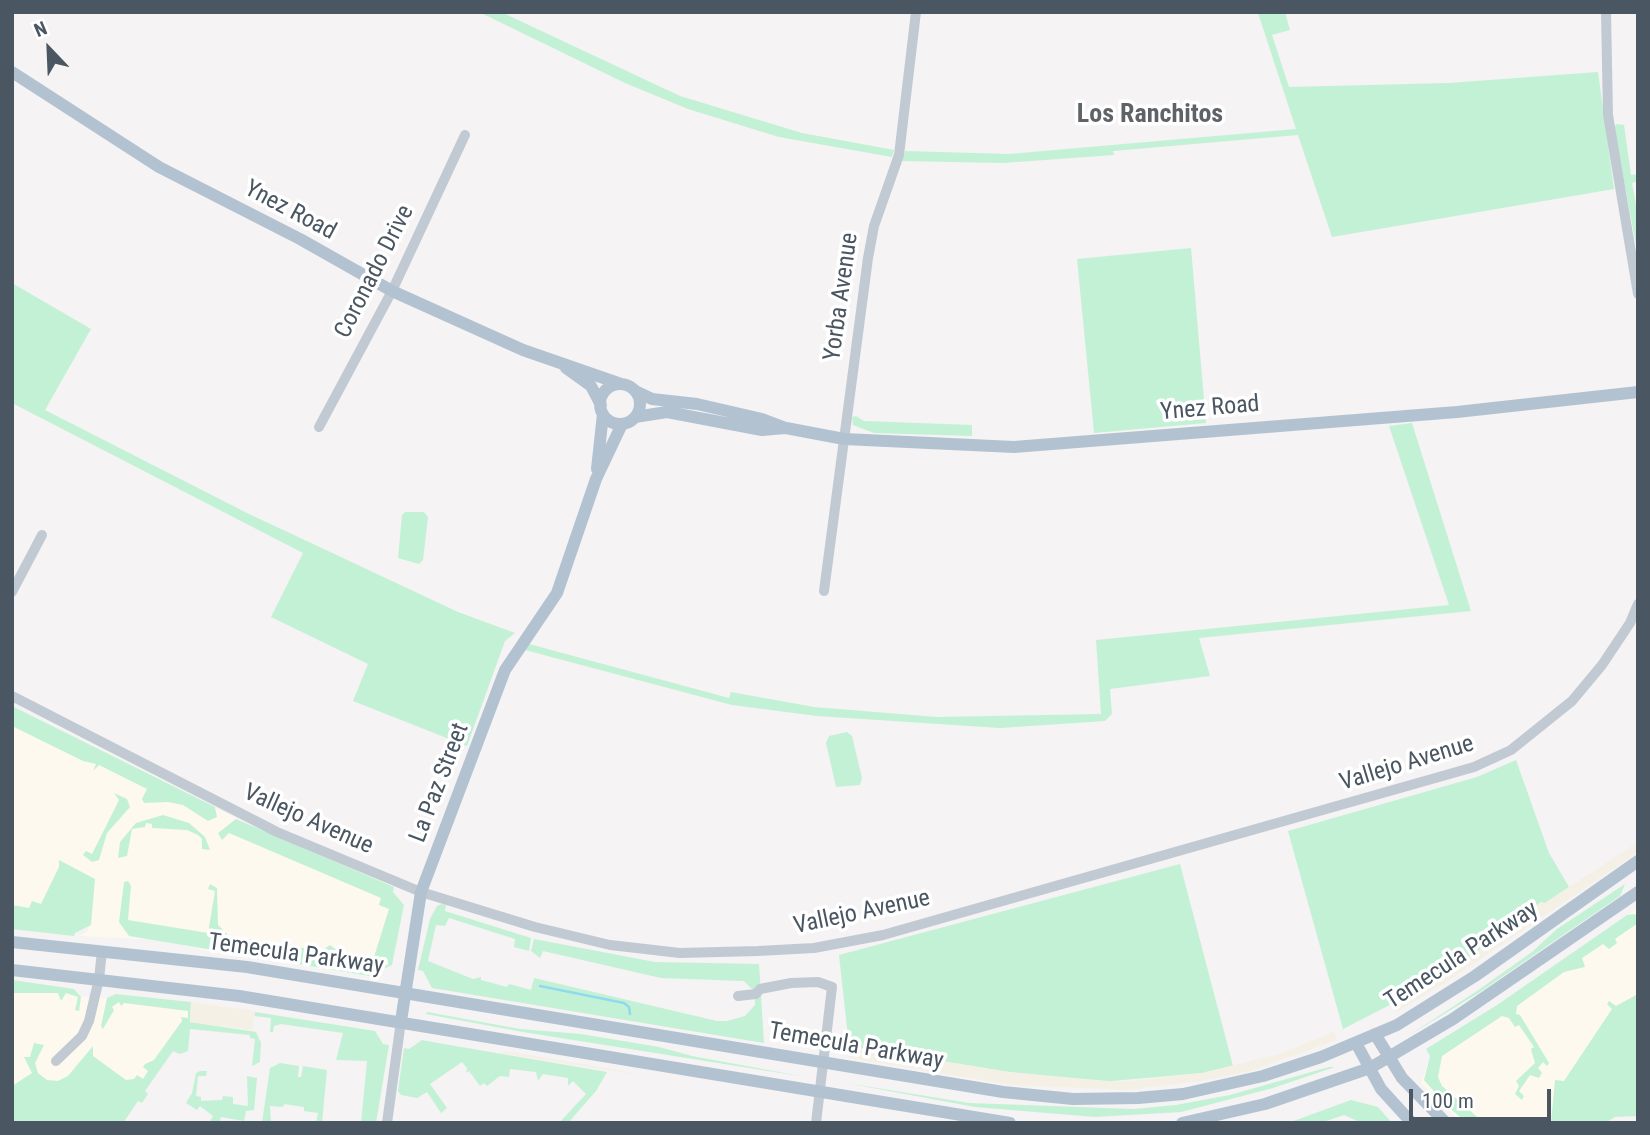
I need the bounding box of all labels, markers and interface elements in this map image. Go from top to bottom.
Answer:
north arrow [14,14,84,84]
text: N [31,16,50,42]
district label: Los Ranchitos [1077,99,1223,131]
street label: Ynez Road [239,175,341,247]
street label: Coronado Drive [329,201,421,343]
street label: Yorba Avenue [819,231,865,363]
street label: Ynez Road [1159,390,1261,428]
street label: La Paz Street [404,719,476,847]
street label: Vallejo Avenue [1336,730,1478,798]
street label: Vallejo Avenue [239,779,377,861]
street label: Vallejo Avenue [791,884,933,942]
street label: Temecula Parkway [1380,896,1544,1016]
street label: Temecula Parkway [206,928,386,982]
street label: Temecula Parkway [766,1017,946,1077]
scale bar [1412,1076,1554,1120]
text: 100 m [1422,1089,1474,1113]

